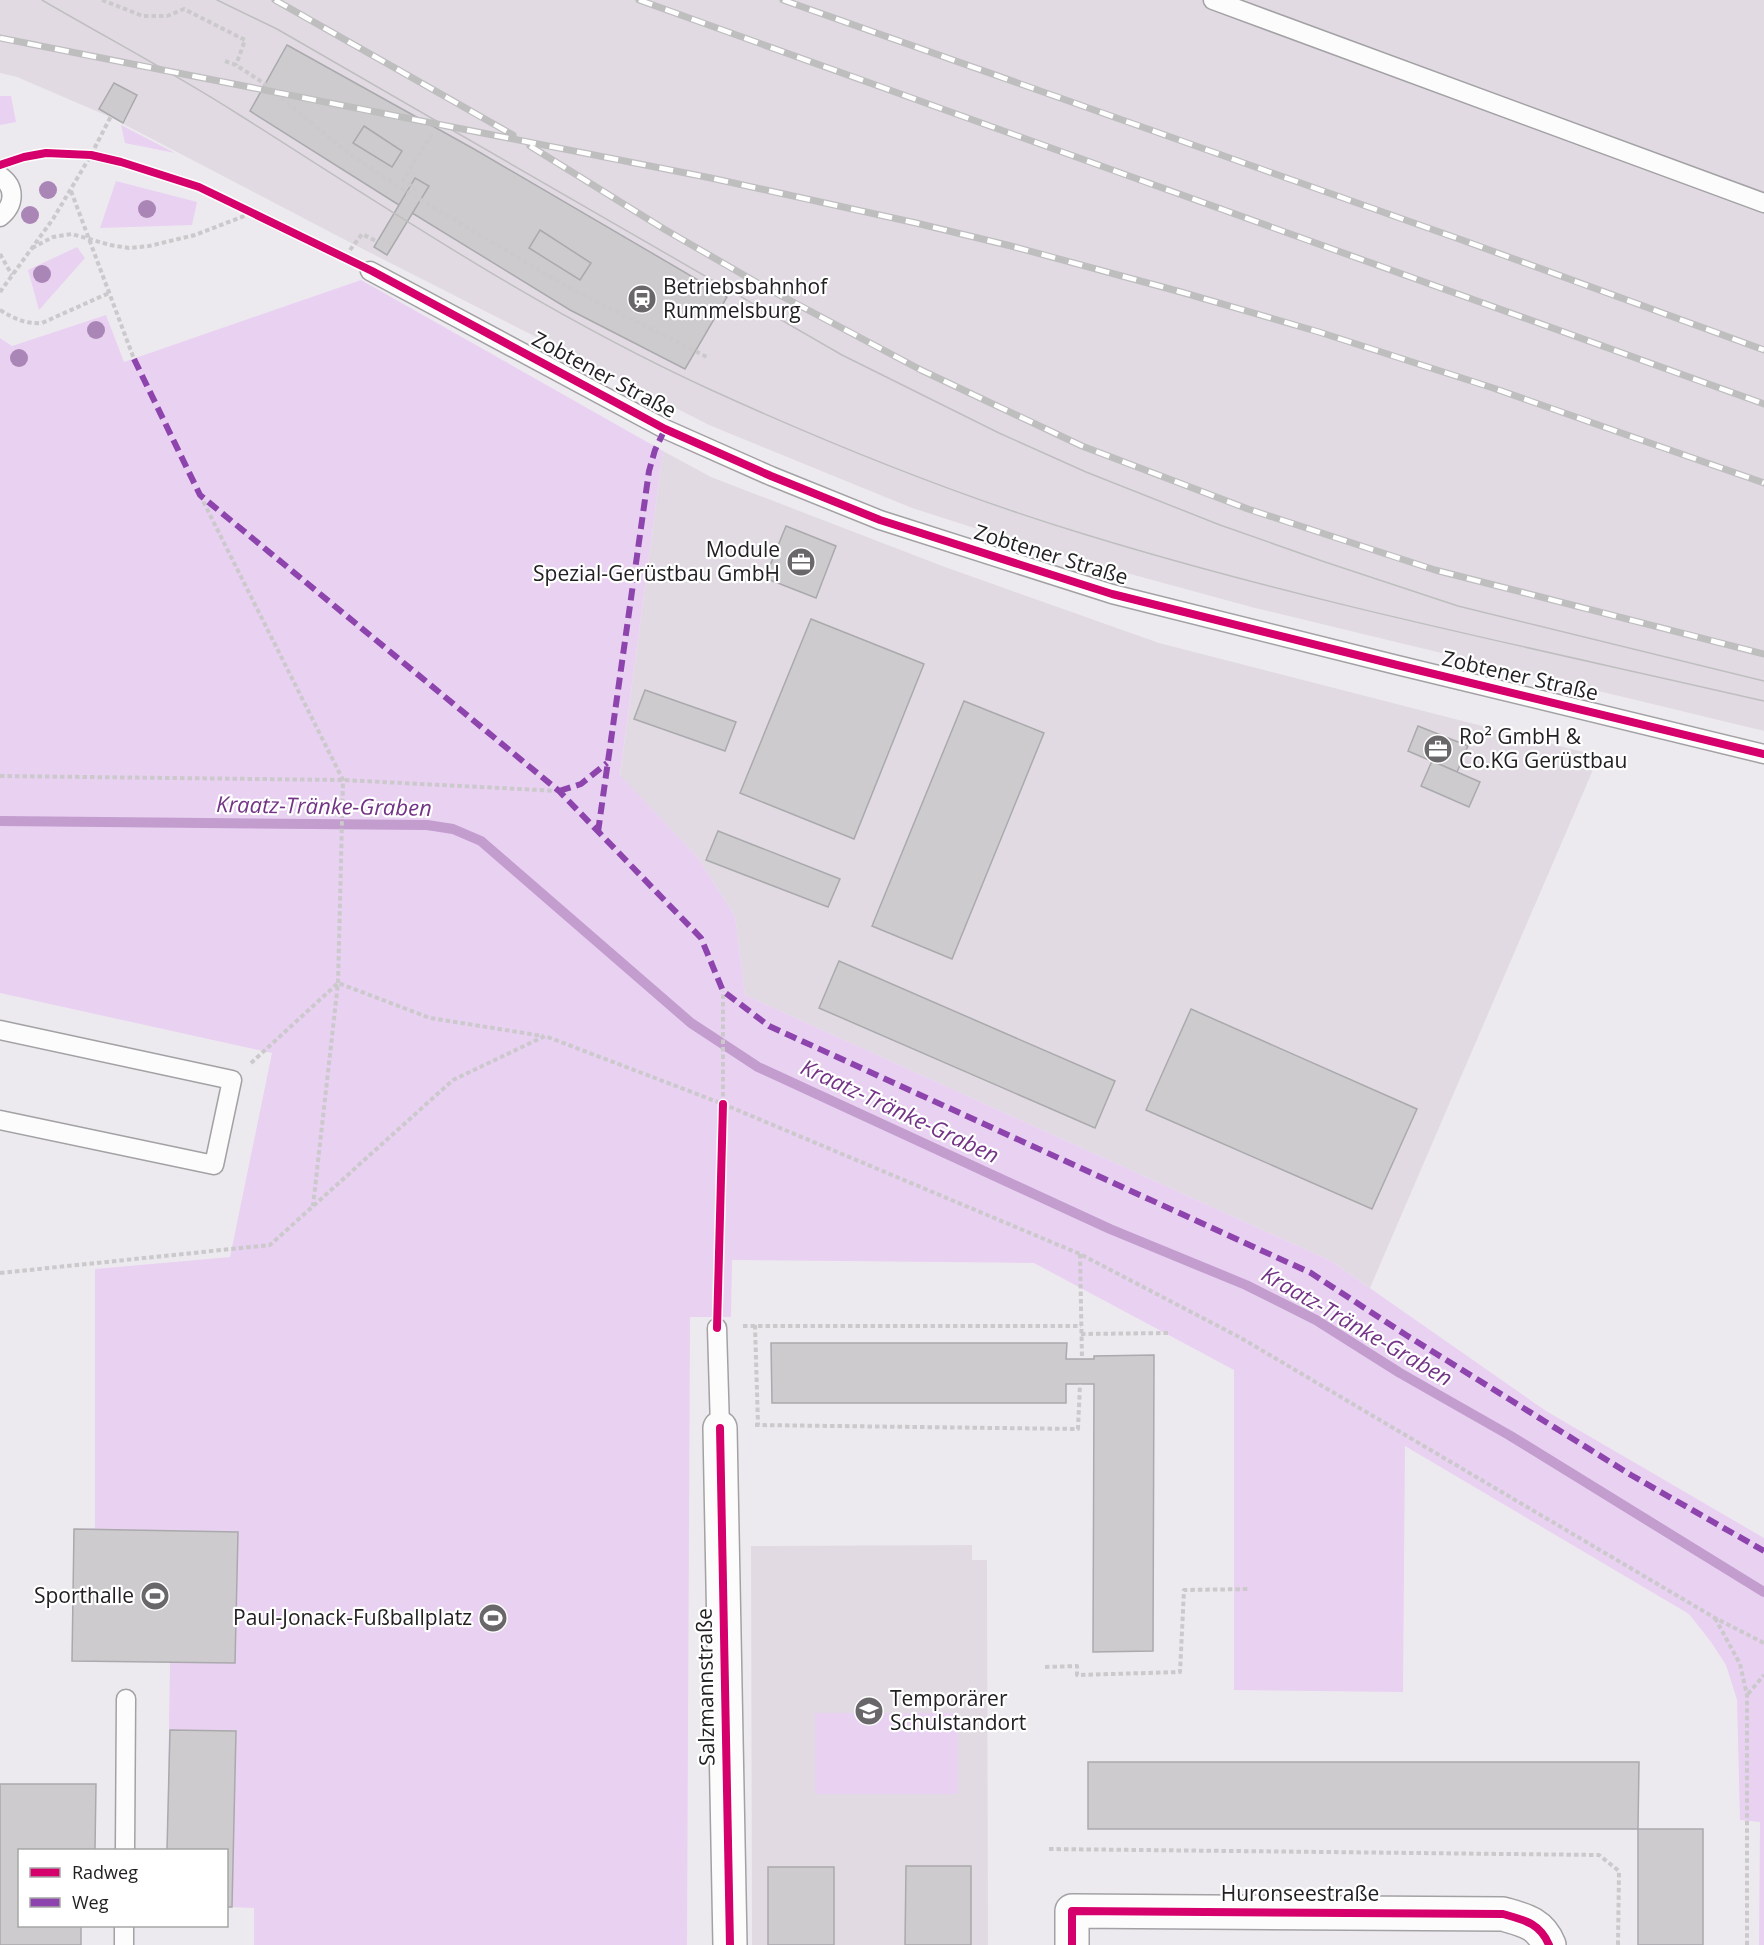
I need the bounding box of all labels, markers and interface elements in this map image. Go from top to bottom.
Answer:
place label: Betriebsbahnhof Rummelsburg [663,272,829,324]
station icon: Betriebsbahnhof Rummelsburg [626,283,658,315]
street label: Zobtener Straße [527,324,682,424]
street label: Zobtener Straße [971,517,1132,591]
place label: Module Spezial-Gerüstbau GmbH [533,535,780,587]
office icon: Module Spezial-Gerüstbau GmbH [785,546,817,578]
street label: Zobtener Straße [1439,643,1601,707]
place label: Ro² GmbH & Co.KG Gerüstbau [1459,722,1627,774]
office icon: Ro² GmbH & Co.KG Gerüstbau [1422,733,1454,765]
water label: Kraatz-Tränke-Graben [216,788,432,822]
water label: Kraatz-Tränke-Graben [796,1051,1004,1169]
water label: Kraatz-Tränke-Graben [1257,1258,1458,1392]
sports icon: Sporthalle [139,1580,171,1612]
place label: Sporthalle [34,1581,134,1609]
sports icon: Paul-Jonack-Fußballplatz [477,1602,509,1634]
place label: Paul-Jonack-Fußballplatz [233,1603,472,1631]
street label: Salzmannstraße [690,1608,720,1766]
place label: Temporärer Schulstandort [890,1684,1026,1736]
school or university icon: Temporärer Schulstandort [853,1695,885,1727]
legend [18,1849,228,1927]
text: Radweg [72,1860,138,1884]
street label: Huronseestraße [1221,1879,1379,1907]
text: Weg [72,1890,109,1914]

